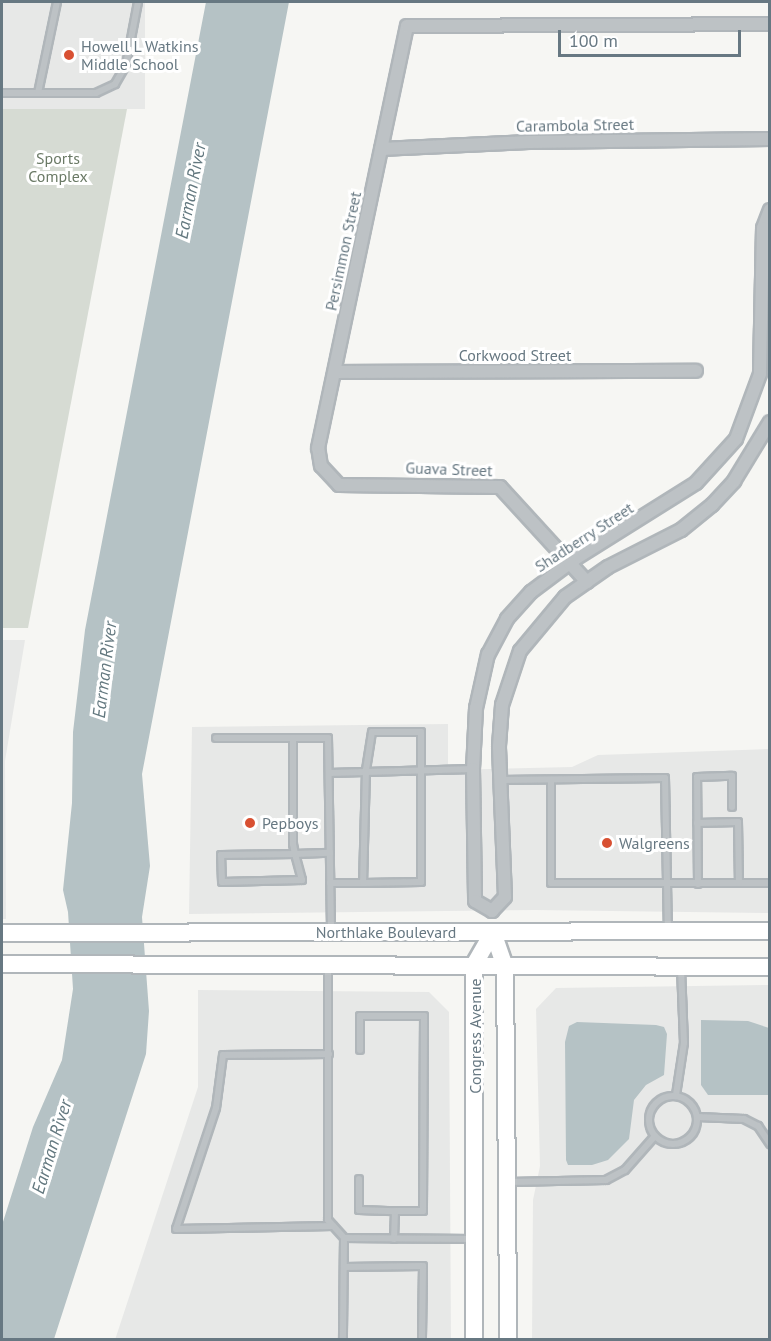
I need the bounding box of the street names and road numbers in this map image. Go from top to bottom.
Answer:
street label: Carambola Street [516,114,634,136]
street label: Persimmon Street [321,190,365,312]
street label: Corkwood Street [459,345,571,365]
street label: Guava Street [405,458,493,480]
street label: Shadberry Street [531,498,637,576]
street label: Northlake Boulevard [316,922,456,942]
street label: Congress Avenue [465,978,485,1094]

